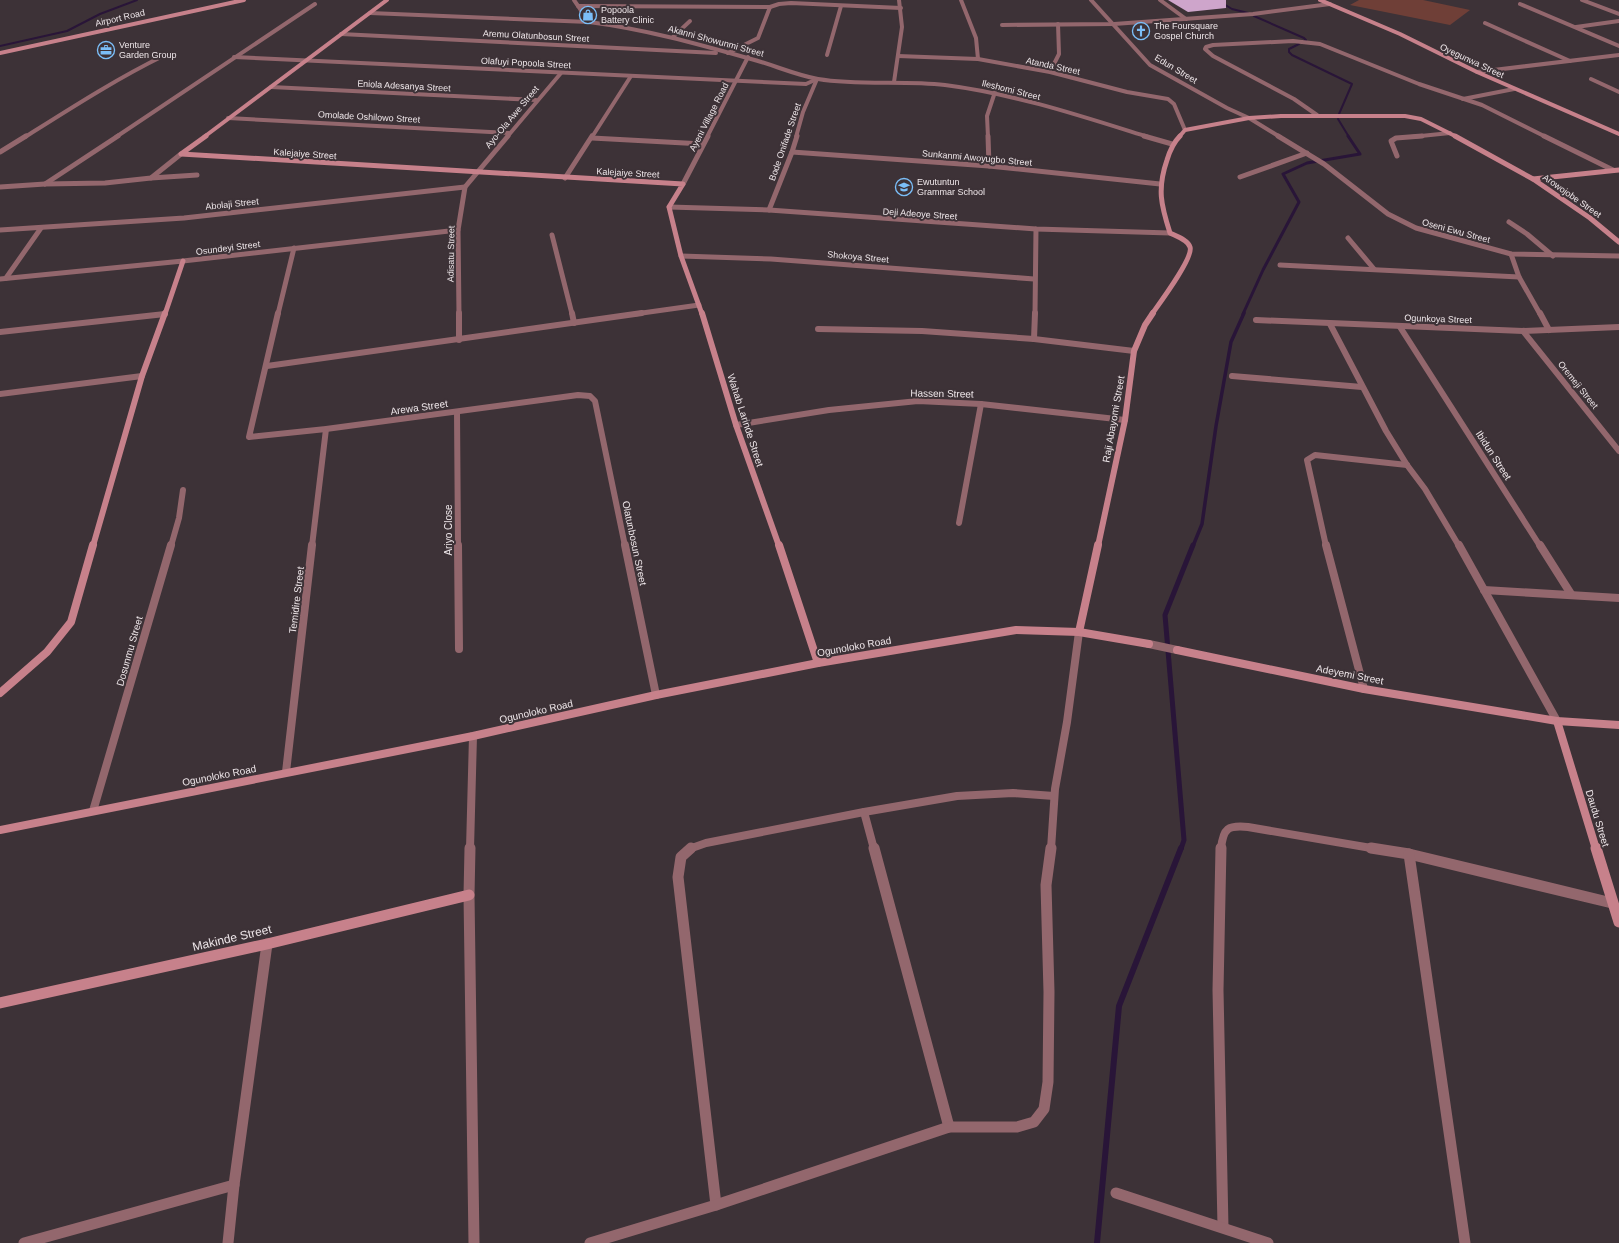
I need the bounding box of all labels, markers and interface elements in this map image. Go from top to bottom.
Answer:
shop icon: Popoola Battery Clinic [578,5,598,25]
place label: Popoola Battery Clinic [601,5,655,25]
street label: Airport Road [94,7,146,29]
church icon: The Foursquare Gospel Church [1131,21,1151,41]
place label: The Foursquare Gospel Church [1154,21,1218,41]
street label: Akanni Showunmi Street [667,23,765,59]
street label: Aremu Olatunbosun Street [483,28,590,44]
office icon: Venture Garden Group [96,40,116,60]
place label: Venture Garden Group [119,40,177,60]
street label: Oyegunwa Street [1438,42,1506,80]
street label: Edun Street [1153,52,1199,86]
street label: Atanda Street [1025,55,1081,77]
street label: Olafuyi Popoola Street [481,56,572,70]
street label: Ileshomi Street [981,78,1042,102]
street label: Eniola Adesanya Street [357,79,451,93]
street label: Ayeni Village Road [687,81,731,153]
street label: Ayo-Ola Awe Street [483,83,541,150]
street label: Bode Onifade Street [767,101,803,182]
street label: Omolade Oshilowo Street [318,109,421,125]
street label: Kalejaiye Street [273,147,337,161]
street label: Sunkanmi Awoyugbo Street [922,148,1033,168]
street label: Kalejaiye Street [596,166,660,180]
street label: Arowojobe Street [1541,172,1604,220]
school or university icon: Ewutuntun Grammar School [894,177,914,197]
place label: Ewutuntun Grammar School [917,177,985,197]
street label: Abolaji Street [205,196,260,212]
street label: Deji Adeoye Street [882,206,958,222]
street label: Oseni Ewu Street [1421,217,1492,245]
street label: Adisatu Street [446,225,457,282]
street label: Osundeyi Street [195,239,261,257]
street label: Shokoya Street [827,249,890,265]
street label: Ogunkoya Street [1404,313,1472,325]
street label: Oremeji Street [1556,359,1600,411]
street label: Wahab Larinde Street [725,372,766,468]
street label: Raji Abayomi Street [1100,375,1127,463]
street label: Hassen Street [910,387,974,400]
street label: Arewa Street [390,398,449,417]
street label: Ibidun Street [1474,428,1514,482]
street label: Olatunbosun Street [620,500,649,587]
street label: Ariyo Close [443,504,454,556]
street label: Temidire Street [287,566,306,634]
street label: Dosunmu Street [114,615,145,687]
street label: Ogunoloko Road [816,635,892,658]
street label: Adeyemi Street [1315,663,1385,686]
street label: Ogunoloko Road [498,698,574,725]
street label: Ogunoloko Road [181,763,257,788]
street label: Daudu Street [1584,788,1611,848]
street label: Makinde Street [191,922,274,954]

